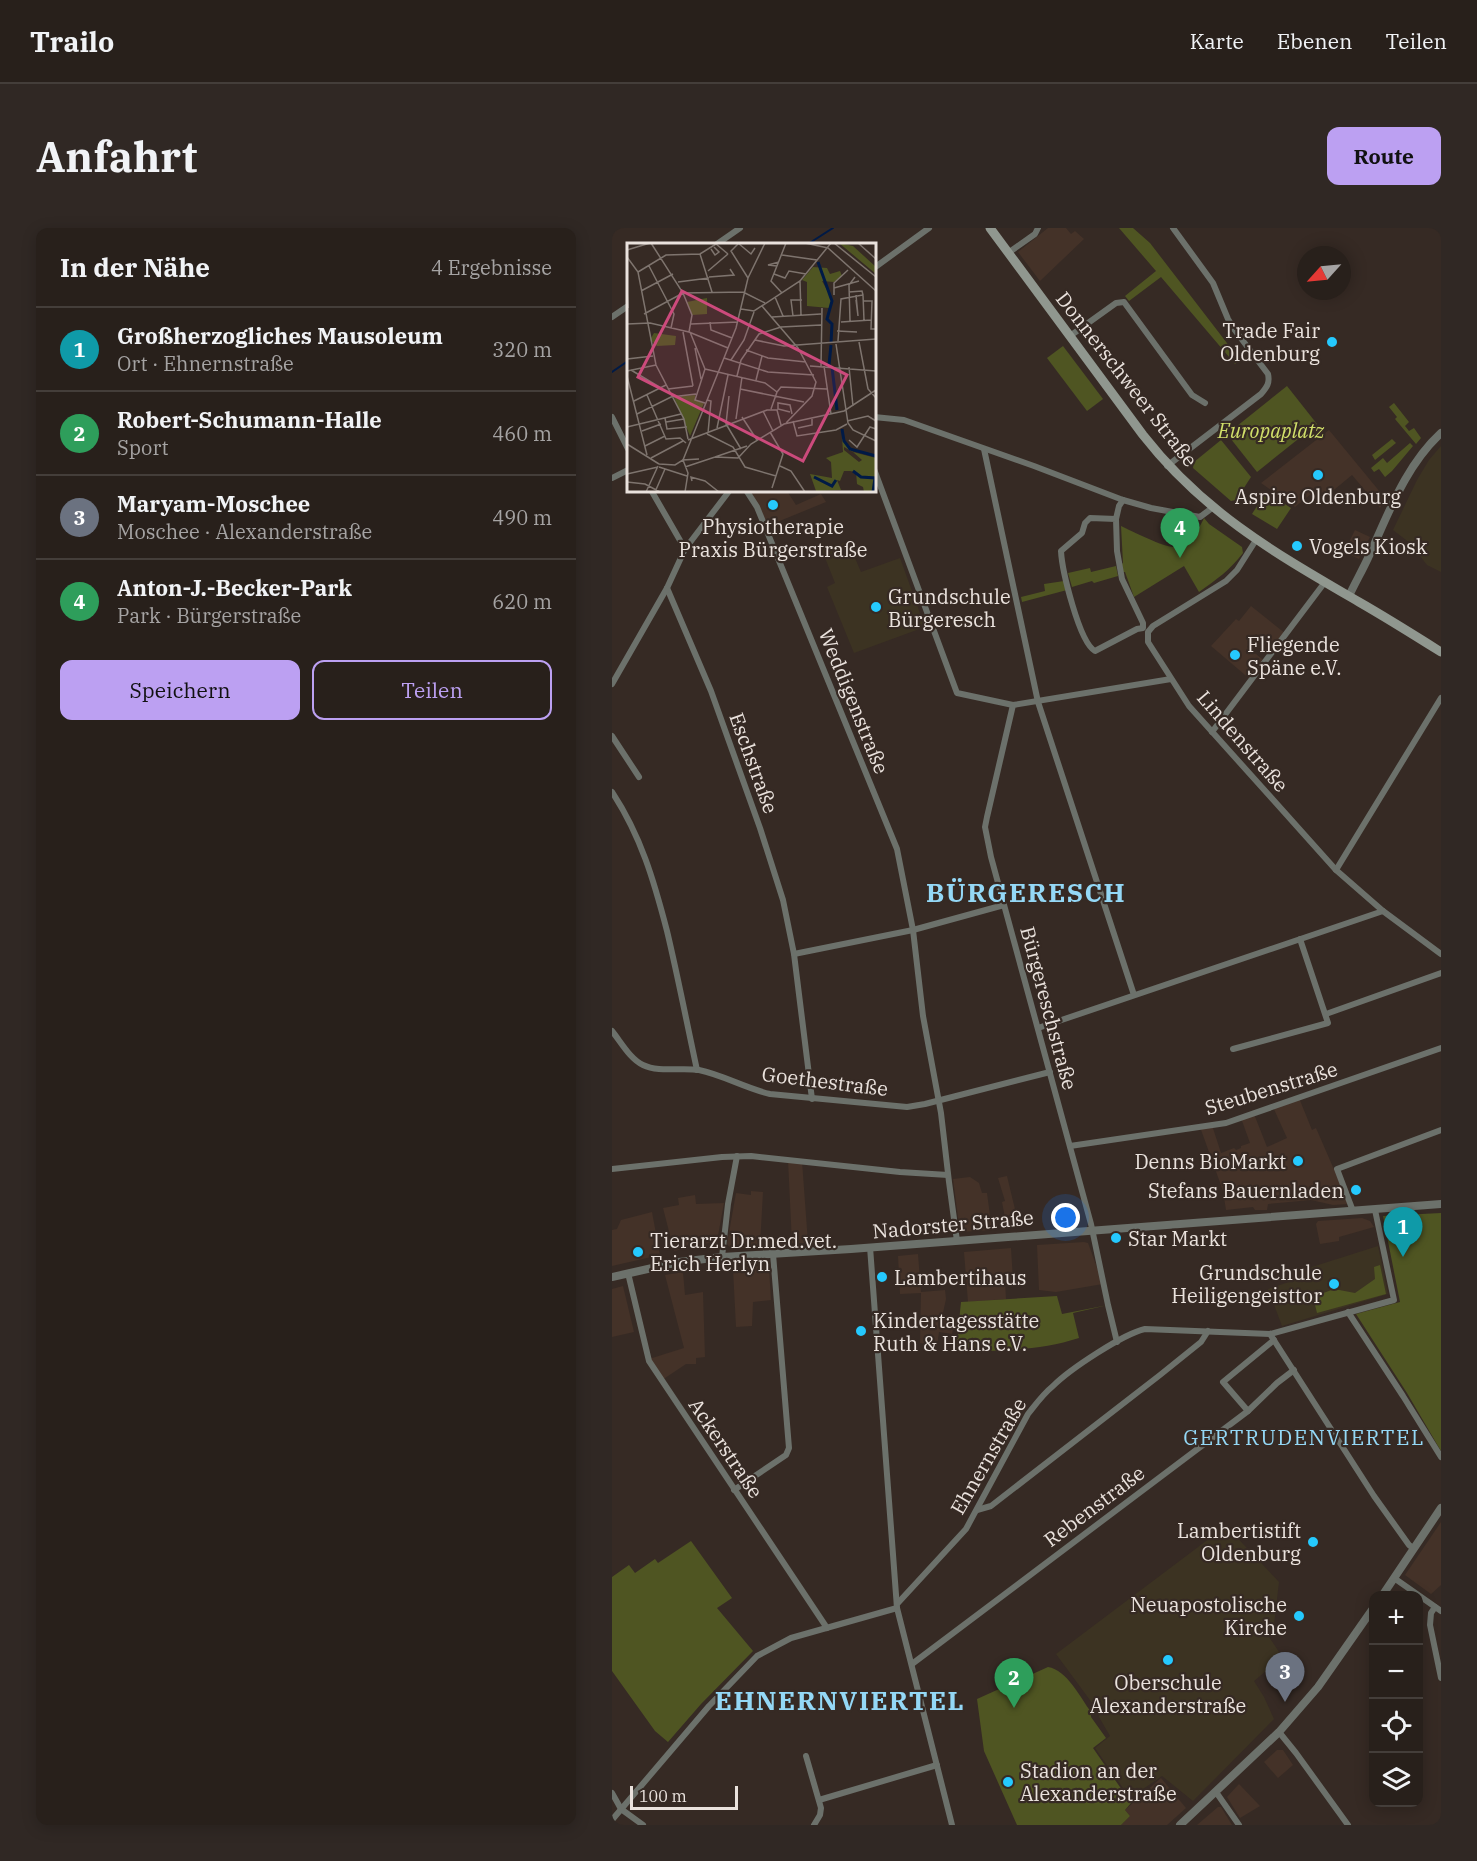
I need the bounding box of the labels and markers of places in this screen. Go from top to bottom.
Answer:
place label: Trade Fair Oldenburg [1220,317,1320,367]
marker: Trade Fair Oldenburg [1325,335,1339,349]
marker: Aspire Oldenburg [1311,468,1325,482]
place label: Aspire Oldenburg [1235,483,1401,510]
marker: Physiotherapie Praxis Bürgerstraße [766,498,780,512]
pin: 4 [1160,508,1200,558]
place label: Physiotherapie Praxis Bürgerstraße [679,513,867,563]
place label: Vogels Kiosk [1309,533,1428,560]
marker: Vogels Kiosk [1290,539,1304,553]
place label: Grundschule Bürgeresch [888,583,1011,633]
marker: Grundschule Bürgeresch [869,600,883,614]
place label: Fliegende Späne e.V. [1247,631,1342,681]
marker: Fliegende Späne e.V. [1228,648,1242,662]
place label: Denns BioMarkt [1134,1148,1286,1175]
marker: Denns BioMarkt [1291,1154,1305,1168]
place label: Stefans Bauernladen [1148,1177,1344,1204]
marker: Stefans Bauernladen [1349,1183,1363,1197]
pin: 1 [1384,1208,1422,1257]
place label: Star Markt [1128,1225,1227,1252]
place label: Tierarzt Dr.med.vet. Erich Herlyn [650,1227,837,1277]
marker: Star Markt [1109,1231,1123,1245]
marker: Tierarzt Dr.med.vet. Erich Herlyn [631,1245,645,1259]
place label: Grundschule Heiligengeisttor [1171,1259,1322,1309]
place label: Lambertihaus [894,1264,1027,1291]
marker: Lambertihaus [875,1270,889,1284]
marker: Grundschule Heiligengeisttor [1327,1277,1341,1291]
place label: Kindertagesstätte Ruth & Hans e.V. [873,1307,1039,1357]
marker: Kindertagesstätte Ruth & Hans e.V. [854,1324,868,1338]
place label: Lambertistift Oldenburg [1177,1517,1301,1567]
marker: Lambertistift Oldenburg [1306,1535,1320,1549]
place label: Neuapostolische Kirche [1130,1591,1287,1641]
marker: Neuapostolische Kirche [1292,1609,1306,1623]
pin: 3 [1266,1652,1304,1702]
marker: Oberschule Alexanderstraße [1161,1653,1175,1667]
pin: 2 [994,1658,1034,1708]
place label: Oberschule Alexanderstraße [1090,1669,1246,1719]
place label: Stadion an der Alexanderstraße [1020,1757,1177,1807]
marker: Stadion an der Alexanderstraße [1001,1775,1015,1789]

